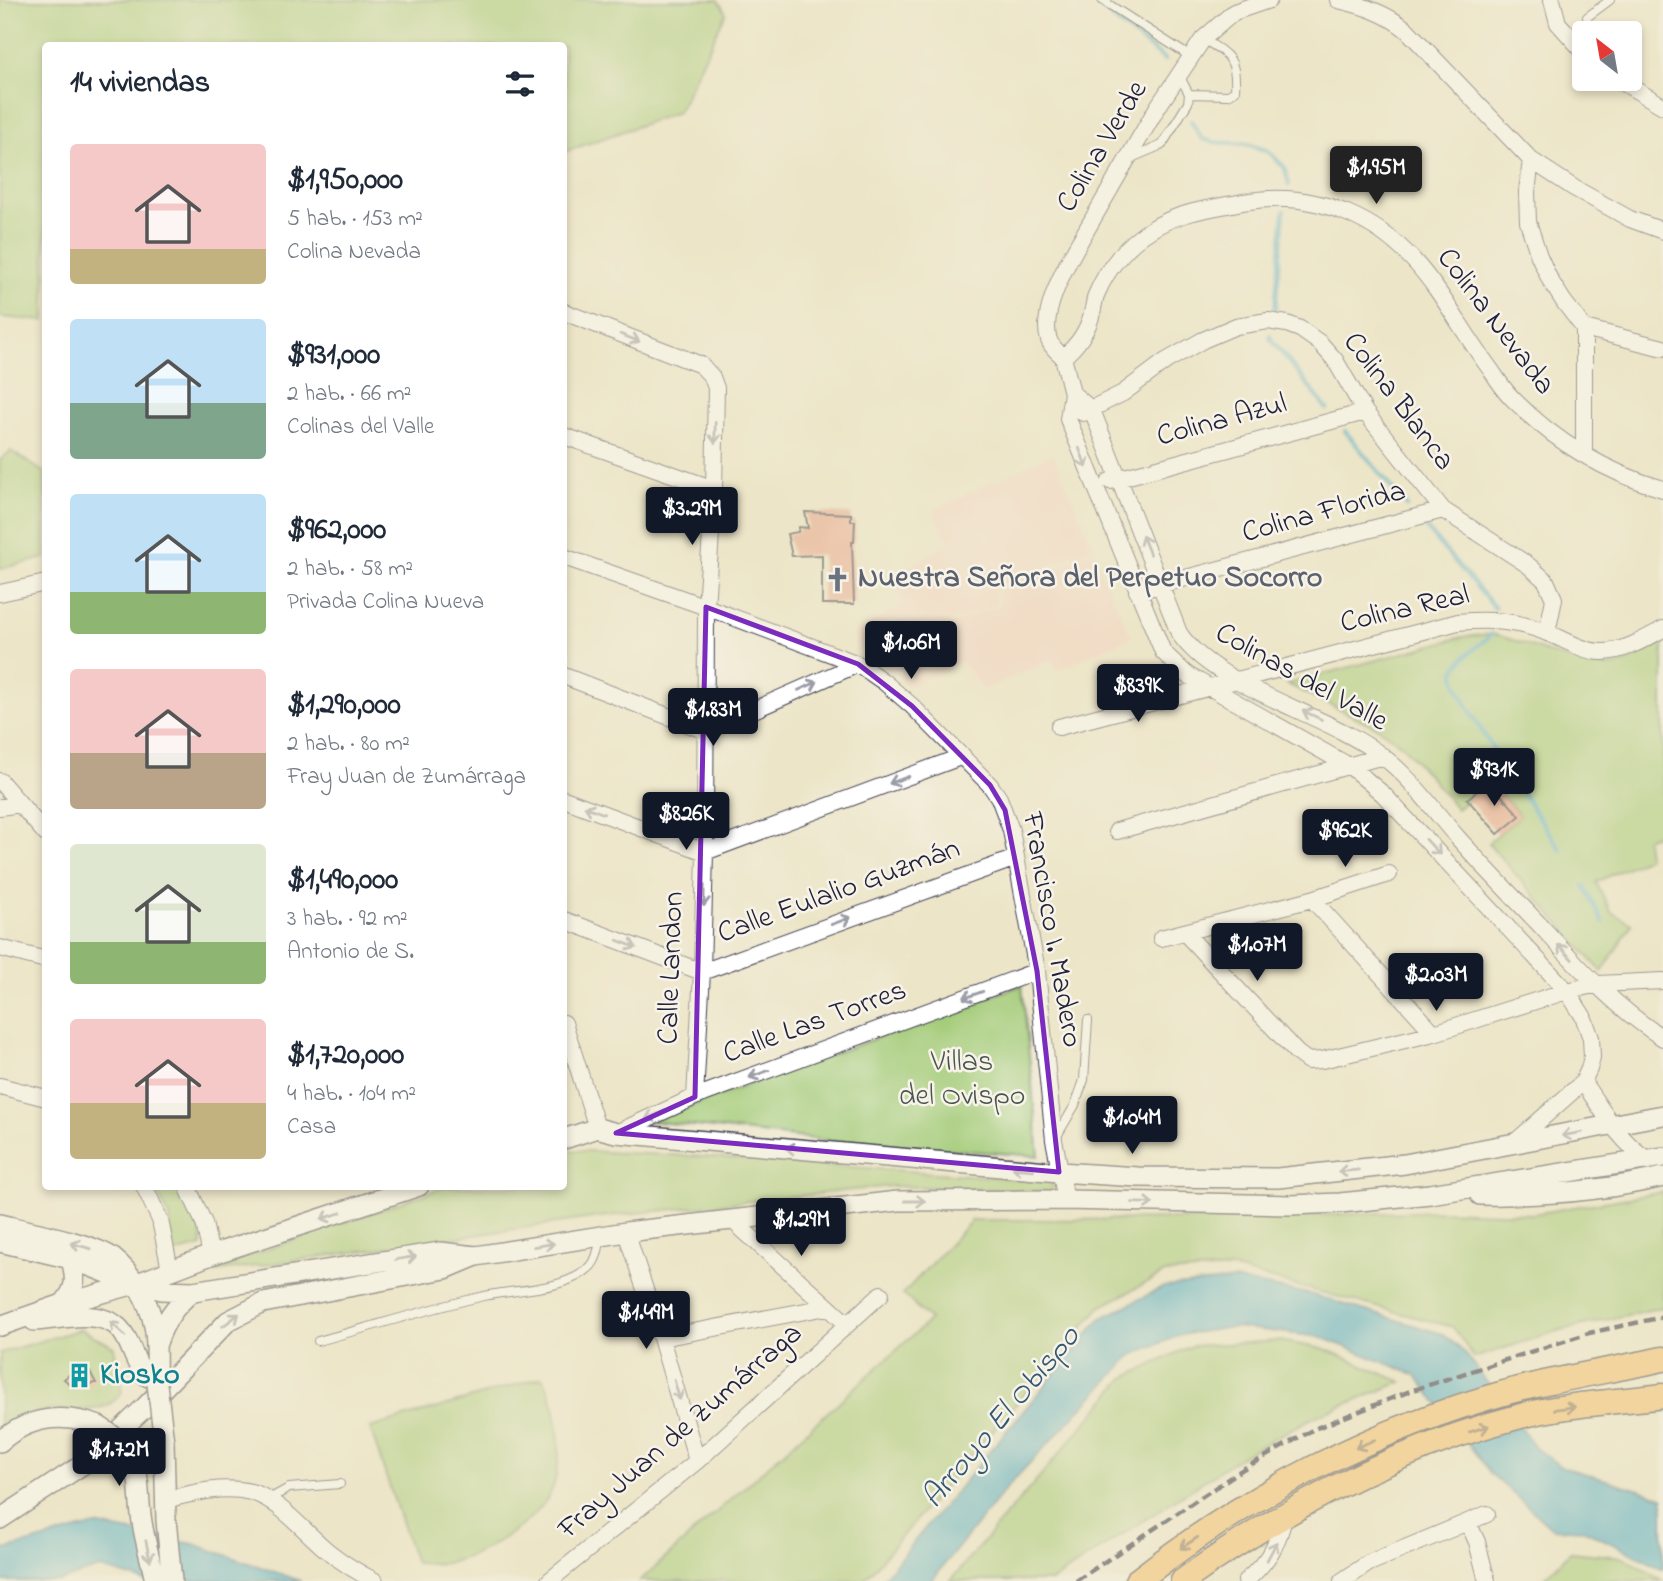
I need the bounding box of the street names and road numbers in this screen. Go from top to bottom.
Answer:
street label: Colina Verde [1046,72,1160,221]
street label: Colina Nevada [1425,239,1565,405]
street label: Colina Blanca [1331,323,1465,481]
street label: Colina Azul [1152,383,1292,459]
street label: Colina Florida [1237,470,1411,556]
street label: Colina Real [1336,574,1474,646]
street label: Colinas del Valle [1206,612,1396,744]
street label: Francisco I. Madero [1008,808,1093,1051]
street label: Calle Eulalio Guzmán [711,828,967,956]
street label: Calle Landon [647,891,697,1045]
street label: Calle Las Torres [717,969,913,1077]
street label: Fray Juan de Zumárraga [548,1313,813,1552]

